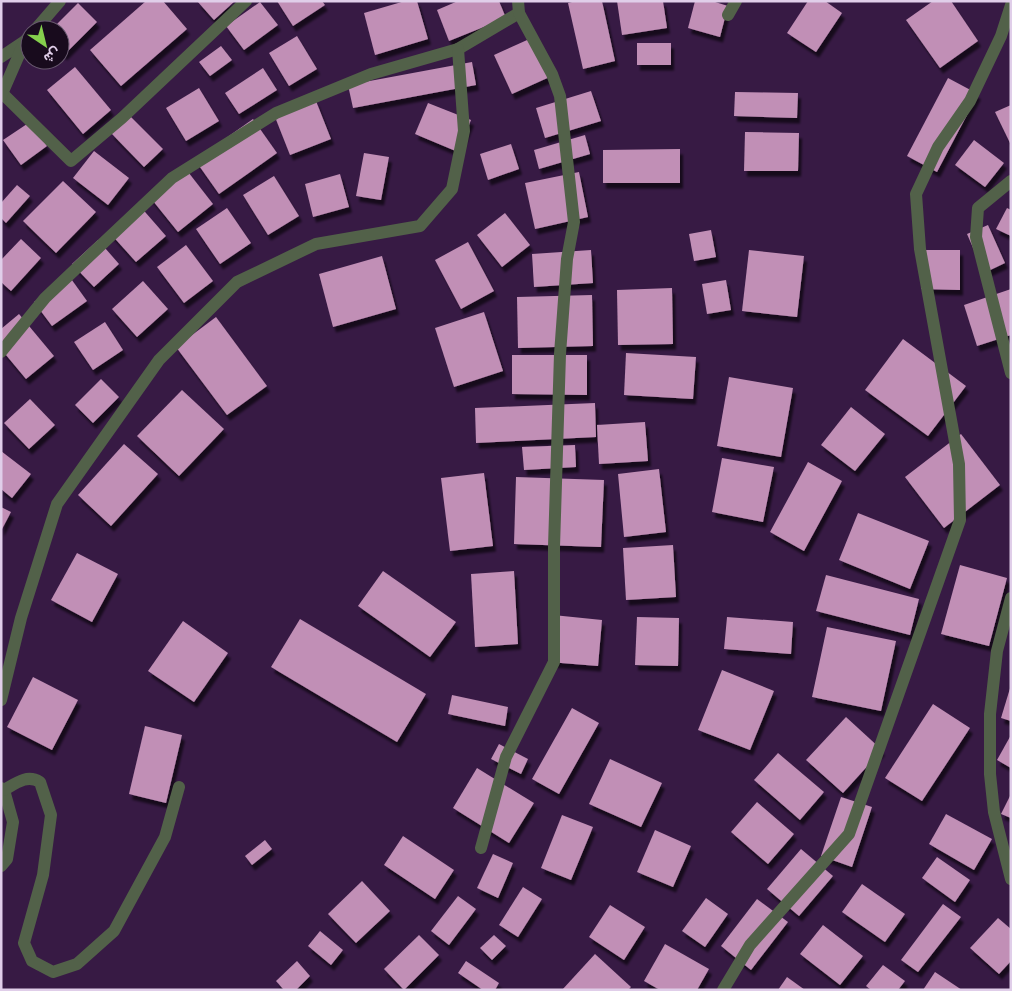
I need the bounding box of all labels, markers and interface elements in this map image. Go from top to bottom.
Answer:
north arrow [20,20,70,70]
text: ش [40,43,64,67]

